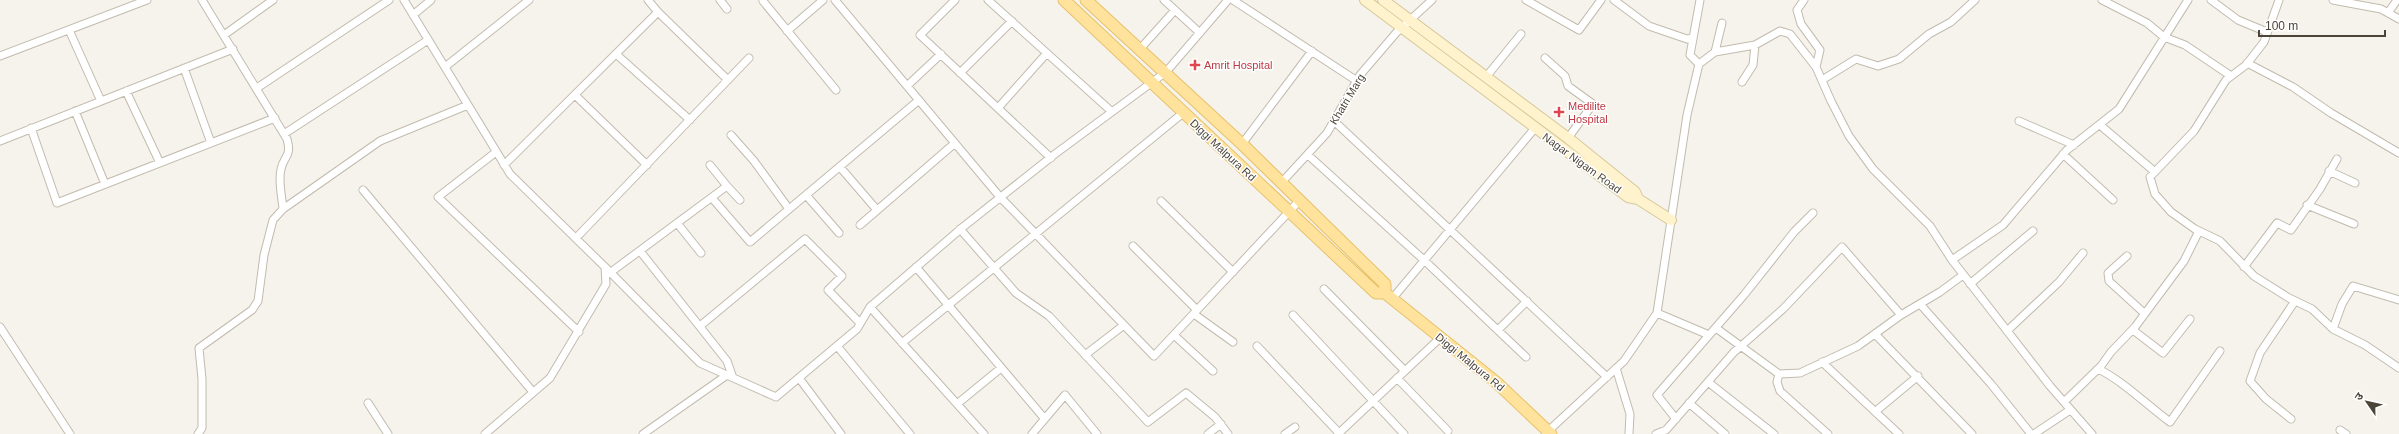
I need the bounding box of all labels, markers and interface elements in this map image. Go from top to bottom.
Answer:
scale bar [2259,12,2385,38]
text: 100 m [2265,19,2298,33]
marker: Amrit Hospital [1189,59,1201,71]
place label: Amrit Hospital [1204,59,1272,71]
street label: Khatri Marg [1327,72,1367,126]
place label: Medilite Hospital [1568,100,1608,125]
marker: Medilite Hospital [1553,106,1565,118]
street label: Diggi Malpura Rd [1188,117,1258,183]
street label: Nagar Nigam Road [1540,130,1624,196]
street label: Diggi Malpura Rd [1433,331,1507,393]
north arrow [2347,382,2387,422]
text: उ [2352,390,2366,402]

